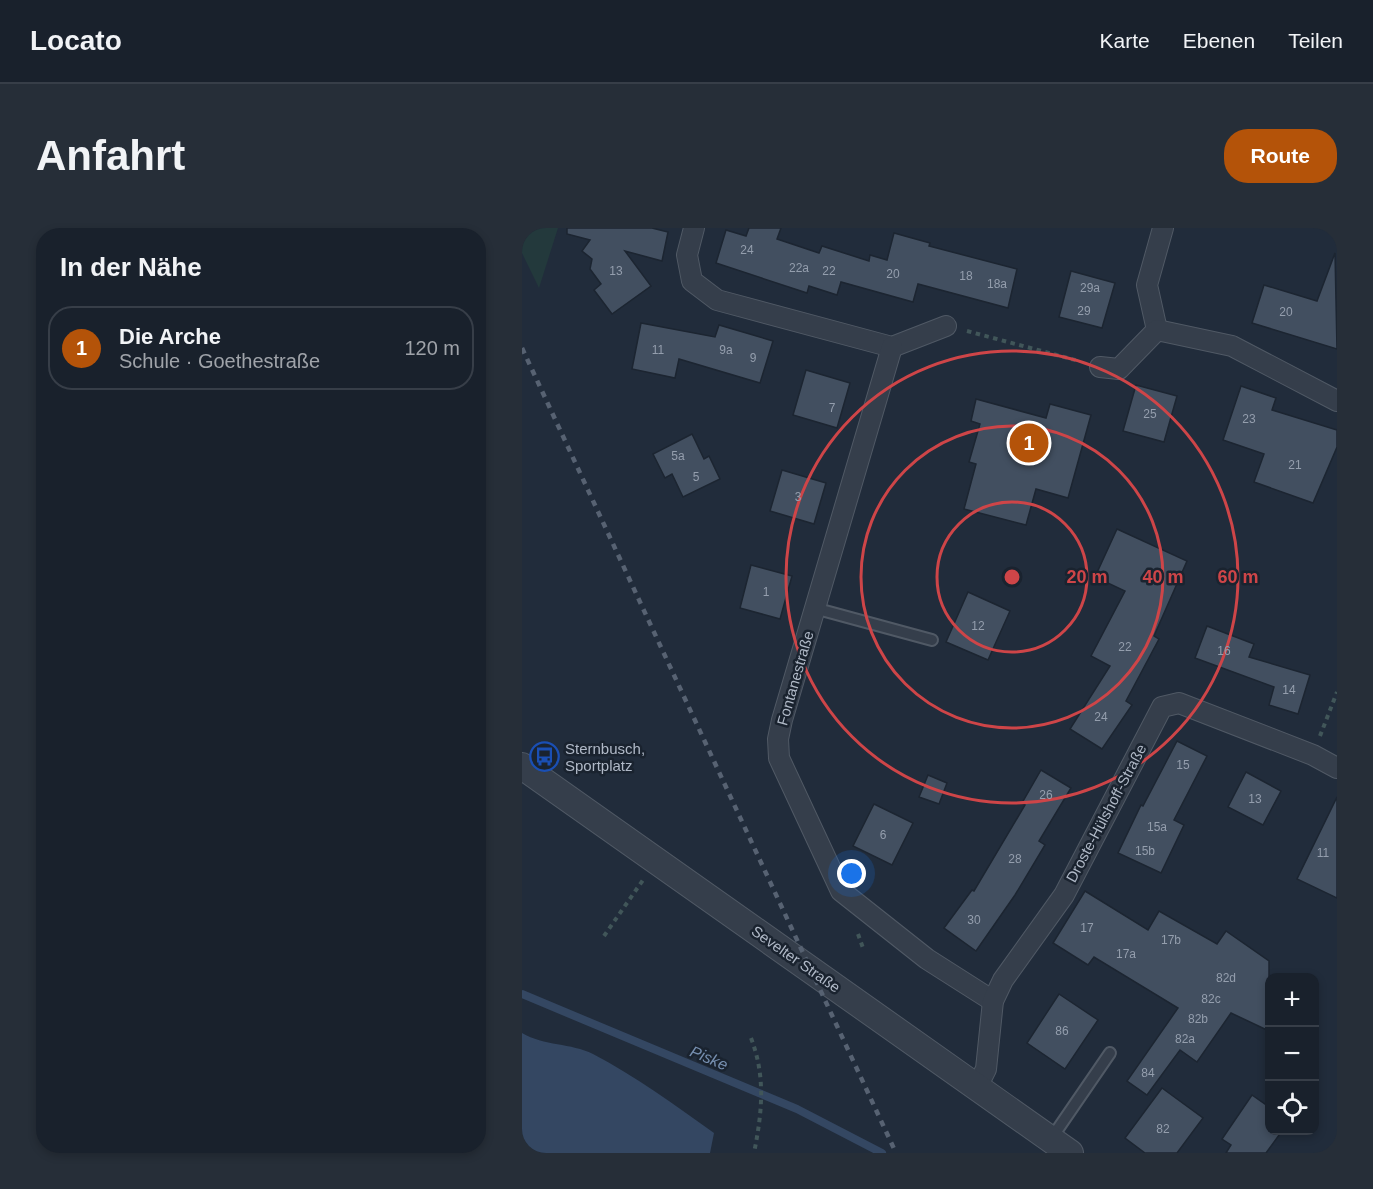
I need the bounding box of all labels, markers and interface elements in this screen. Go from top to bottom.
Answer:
text: Locato [30,25,122,56]
text: Karte [1100,29,1150,52]
text: Ebenen [1183,29,1255,52]
text: Teilen [1288,29,1343,52]
button: Route [1224,129,1337,183]
text: Anfahrt [36,132,185,179]
house number: 24 [740,243,754,257]
text: In der Nähe [60,252,202,282]
house number: 22a [789,261,809,275]
house number: 13 [609,264,623,278]
house number: 22 [822,264,836,278]
house number: 20 [886,267,900,281]
house number: 18 [959,269,973,283]
house number: 18a [987,277,1007,291]
house number: 29a [1080,281,1100,295]
house number: 29 [1077,304,1091,318]
house number: 20 [1279,305,1293,319]
text: Die Arche [119,324,221,349]
text: 1 [76,337,87,359]
text: 120 m [404,337,460,359]
house number: 11 [652,343,665,357]
house number: 9a [719,343,733,357]
text: Schule · Goethestraße [119,350,320,372]
house number: 9 [750,351,757,365]
house number: 7 [829,401,836,415]
house number: 25 [1143,407,1157,421]
house number: 23 [1242,412,1256,426]
pin: 1 [1010,420,1048,466]
house number: 5a [671,449,685,463]
house number: 21 [1288,458,1302,472]
house number: 5 [693,470,700,484]
house number: 3 [795,490,802,504]
centre of rings [1002,567,1022,587]
text: 20 m [1066,567,1108,587]
text: 40 m [1142,567,1184,587]
text: 60 m [1217,567,1259,587]
house number: 1 [763,585,770,599]
house number: 12 [971,619,985,633]
street label: Fontanestraße [773,629,817,727]
house number: 22 [1118,640,1132,654]
house number: 16 [1217,644,1231,658]
house number: 14 [1282,683,1296,697]
house number: 24 [1094,710,1108,724]
place label: Sternbusch, Sportplatz [565,740,645,774]
bus stop icon: Sternbusch, Sportplatz [528,741,560,773]
street label: Droste-Hülshoff-Straße [1062,741,1150,885]
house number: 15 [1176,758,1190,772]
house number: 26 [1039,788,1053,802]
house number: 13 [1248,792,1262,806]
house number: 15a [1147,820,1167,834]
house number: 6 [880,828,887,842]
house number: 15b [1135,844,1155,858]
house number: 11 [1317,846,1330,860]
house number: 28 [1008,852,1022,866]
your location [837,859,866,888]
house number: 30 [967,913,981,927]
house number: 17 [1080,921,1094,935]
street label: Sevelter Straße [748,922,844,996]
house number: 17b [1161,933,1181,947]
house number: 17a [1116,947,1136,961]
house number: 82d [1216,971,1236,985]
map controls [1265,973,1319,1135]
button: + [1265,973,1319,1027]
house number: 82c [1201,992,1221,1006]
house number: 82b [1188,1012,1208,1026]
house number: 86 [1055,1024,1069,1038]
button: − [1265,1027,1319,1081]
house number: 82a [1175,1032,1195,1046]
water label: Piske [688,1043,730,1074]
house number: 84 [1141,1066,1155,1080]
button: locate [1265,1081,1319,1135]
house number: 82 [1156,1122,1170,1136]

